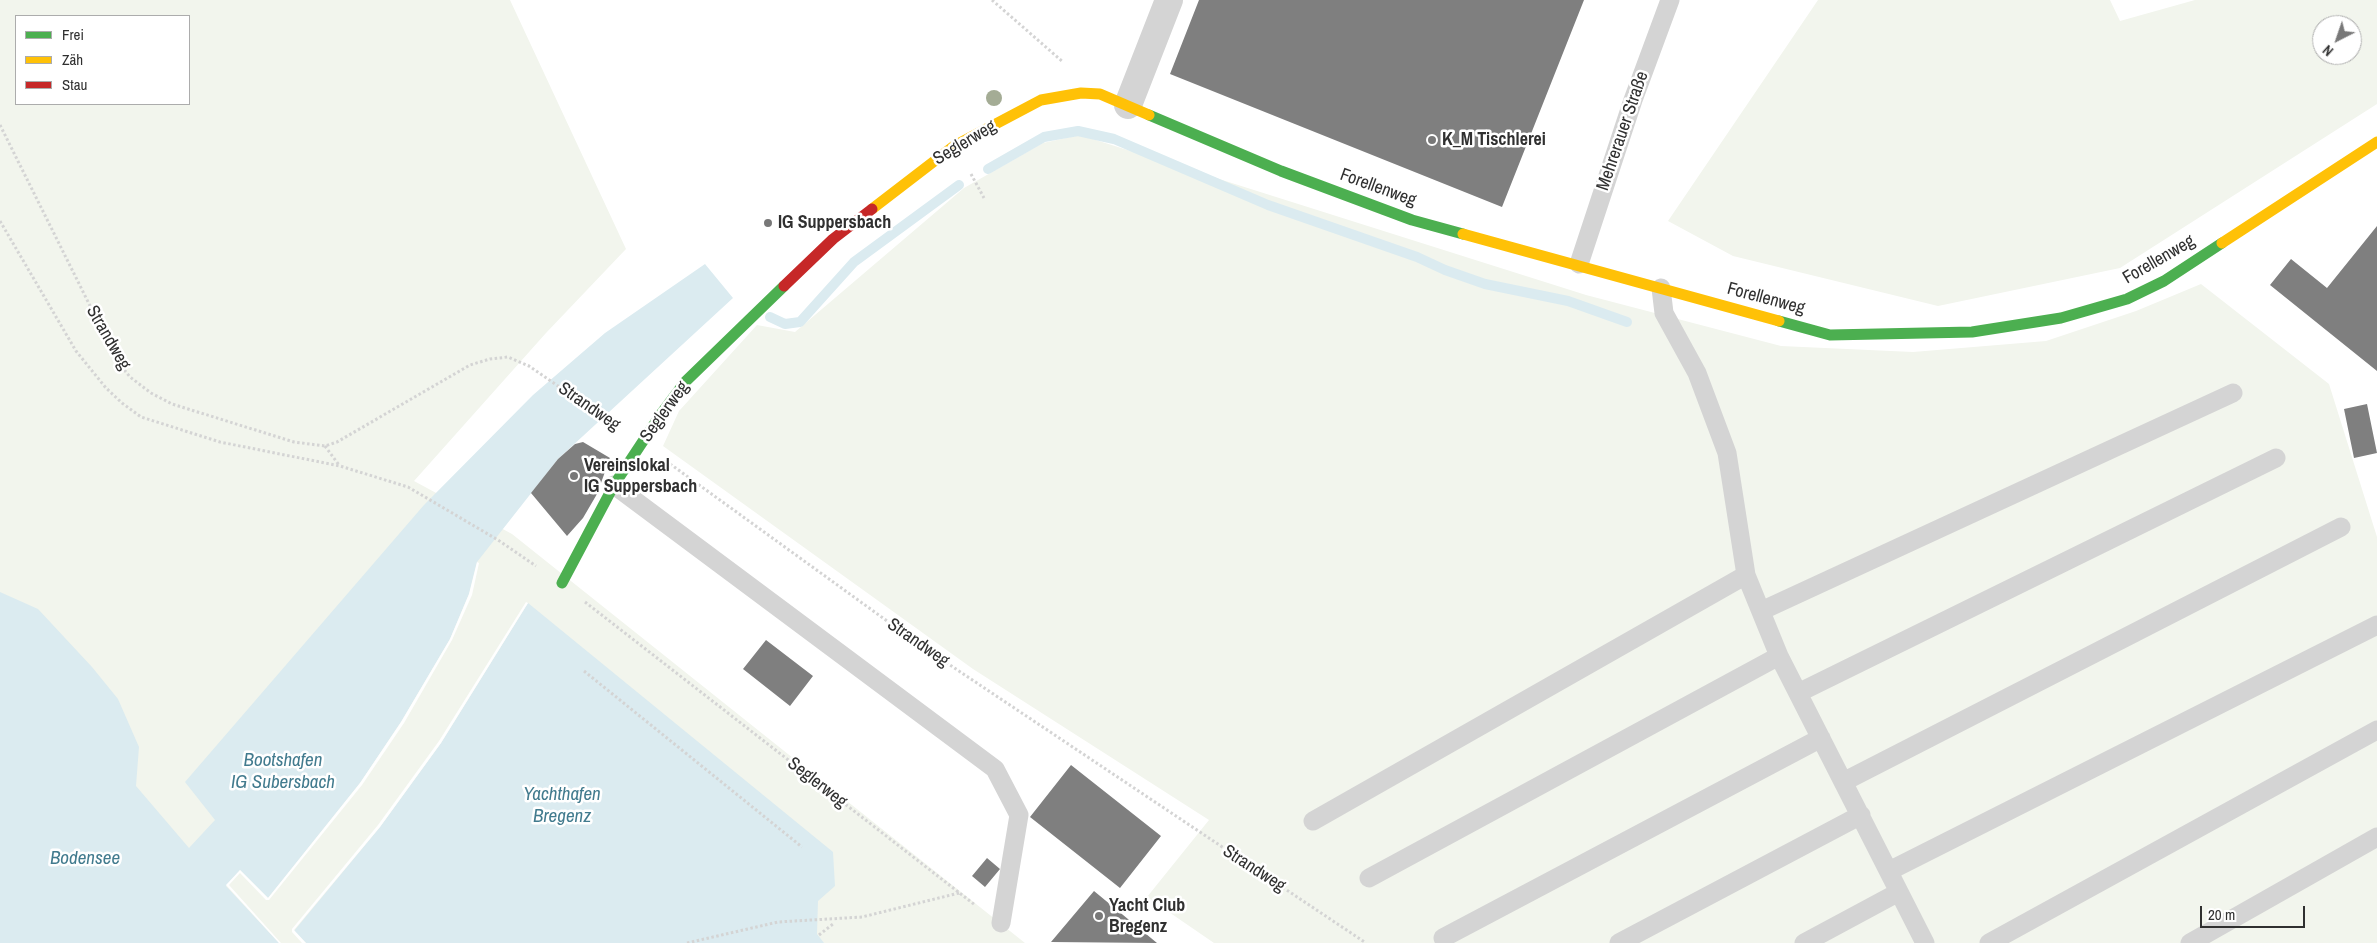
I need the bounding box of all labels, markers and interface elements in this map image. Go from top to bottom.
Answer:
legend [15,15,190,105]
north arrow [2312,15,2362,65]
text: Frei [62,24,84,45]
text: N [2319,41,2337,60]
text: Zäh [62,49,83,70]
street label: Mehrerauer Straße [1592,69,1654,193]
text: Stau [62,74,87,95]
street label: Seglerweg [930,116,1000,170]
place label: K_M Tischlerei [1442,129,1546,151]
marker: K_M Tischlerei [1426,134,1438,146]
street label: Forellenweg [1337,164,1419,212]
place label: IG Suppersbach [778,212,891,234]
marker: IG Suppersbach [762,217,774,229]
street label: Forellenweg [2119,231,2199,289]
street label: Forellenweg [1725,278,1807,320]
street label: Strandweg [81,302,135,374]
street label: Seglerweg [636,377,694,447]
street label: Strandweg [554,378,624,436]
place label: Vereinslokal IG Suppersbach [584,455,697,498]
marker: Vereinslokal IG Suppersbach [568,470,580,482]
street label: Strandweg [883,614,953,672]
water label: Bootshafen IG Subersbach [231,750,335,794]
street label: Seglerweg [783,753,851,813]
water label: Yachthafen Bregenz [523,784,601,828]
street label: Strandweg [1219,841,1289,897]
water label: Bodensee [50,848,120,870]
place label: Yacht Club Bregenz [1109,895,1185,938]
scale bar [2202,896,2307,928]
text: 20 m [2208,904,2235,925]
marker: Yacht Club Bregenz [1093,910,1105,922]

